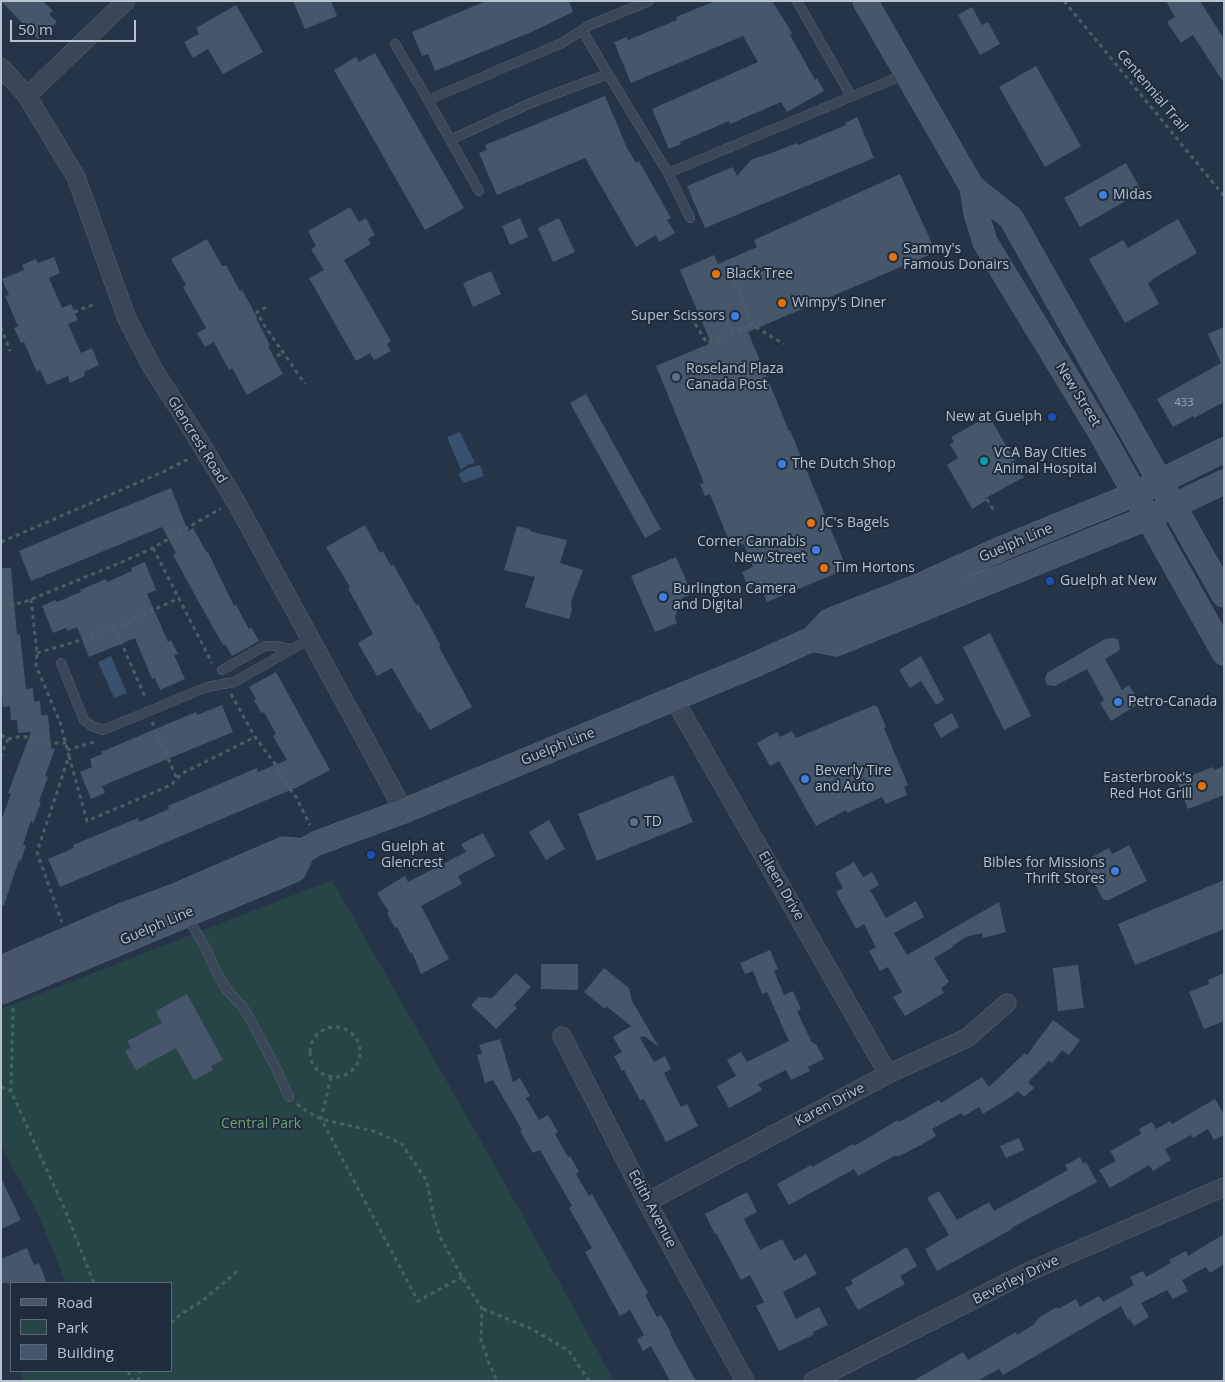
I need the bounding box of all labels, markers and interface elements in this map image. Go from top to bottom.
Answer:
scale bar [12,10,139,42]
text: 50 m [18,19,53,39]
street label: Centennial Trail [1113,47,1191,135]
place label: Midas [1113,187,1152,203]
marker: Midas [1097,189,1109,201]
place label: Sammy's Famous Donairs [903,241,1009,274]
marker: Sammy's Famous Donairs [887,251,899,263]
place label: Black Tree [726,266,793,282]
marker: Black Tree [710,268,722,280]
place label: Wimpy's Diner [792,295,886,311]
marker: Wimpy's Diner [776,297,788,309]
place label: Super Scissors [631,308,725,324]
marker: Super Scissors [729,310,741,322]
street label: New Street [1052,360,1104,430]
place label: Roseland Plaza Canada Post [686,361,784,394]
marker: Roseland Plaza Canada Post [670,371,682,383]
street label: Glencrest Road [164,394,230,486]
house number: 433 [1175,396,1193,410]
place label: New at Guelph [945,409,1042,425]
marker: New at Guelph [1046,411,1058,423]
place label: VCA Bay Cities Animal Hospital [994,445,1097,478]
marker: VCA Bay Cities Animal Hospital [978,455,990,467]
place label: The Dutch Shop [792,456,896,472]
marker: The Dutch Shop [776,458,788,470]
place label: JC's Bagels [821,515,889,531]
marker: JC's Bagels [805,517,817,529]
street label: Guelph Line [977,520,1055,566]
place label: Corner Cannabis New Street [697,534,806,566]
marker: Corner Cannabis New Street [810,544,822,556]
place label: Tim Hortons [834,560,915,576]
marker: Tim Hortons [818,562,830,574]
place label: Guelph at New [1060,573,1157,589]
marker: Guelph at New [1044,575,1056,587]
place label: Burlington Camera and Digital [673,581,796,614]
marker: Burlington Camera and Digital [657,591,669,603]
place label: Petro-Canada [1128,694,1217,710]
marker: Petro-Canada [1112,696,1124,708]
street label: Guelph Line [519,725,597,769]
place label: Beverly Tire and Auto [815,763,891,796]
place label: Easterbrook's Red Hot Grill [1103,770,1192,802]
marker: Beverly Tire and Auto [799,773,811,785]
marker: Easterbrook's Red Hot Grill [1196,780,1208,792]
place label: TD [644,814,662,830]
marker: TD [628,816,640,828]
place label: Guelph at Glencrest [381,839,445,872]
street label: Eileen Drive [754,848,808,924]
marker: Guelph at Glencrest [365,849,377,861]
place label: Bibles for Missions Thrift Stores [983,855,1105,888]
marker: Bibles for Missions Thrift Stores [1109,865,1121,877]
street label: Guelph Line [118,903,196,949]
street label: Karen Drive [792,1080,868,1130]
park label: Central Park [221,1116,301,1132]
street label: Edith Avenue [624,1167,680,1251]
street label: Beverley Drive [970,1252,1062,1308]
legend [10,1282,172,1372]
text: Road [57,1292,93,1312]
text: Park [57,1317,88,1337]
text: Building [57,1342,114,1362]

